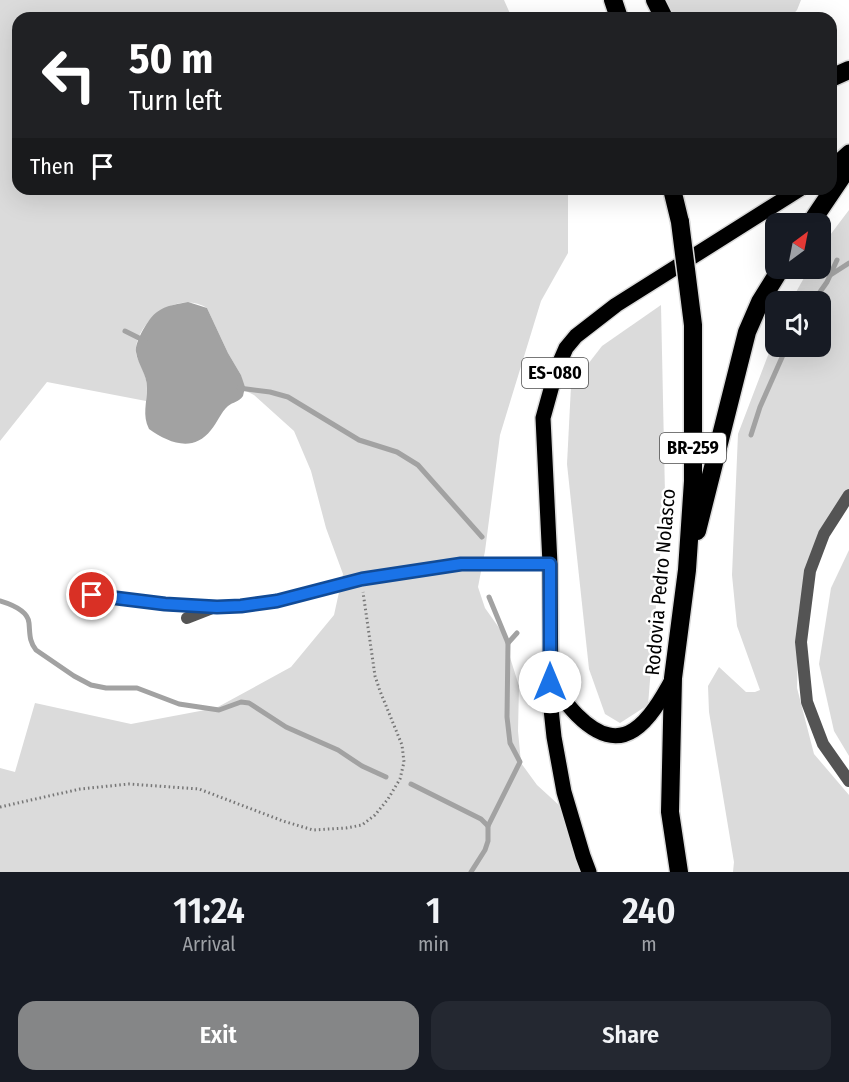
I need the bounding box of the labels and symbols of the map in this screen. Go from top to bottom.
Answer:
north arrow [765,213,831,279]
road number: ES-080 [522,358,588,388]
road number: BR-259 [660,433,726,463]
street label: Rodovia Pedro Nolasco [640,488,680,676]
pin [66,569,117,620]
position arrow [518,650,582,714]

